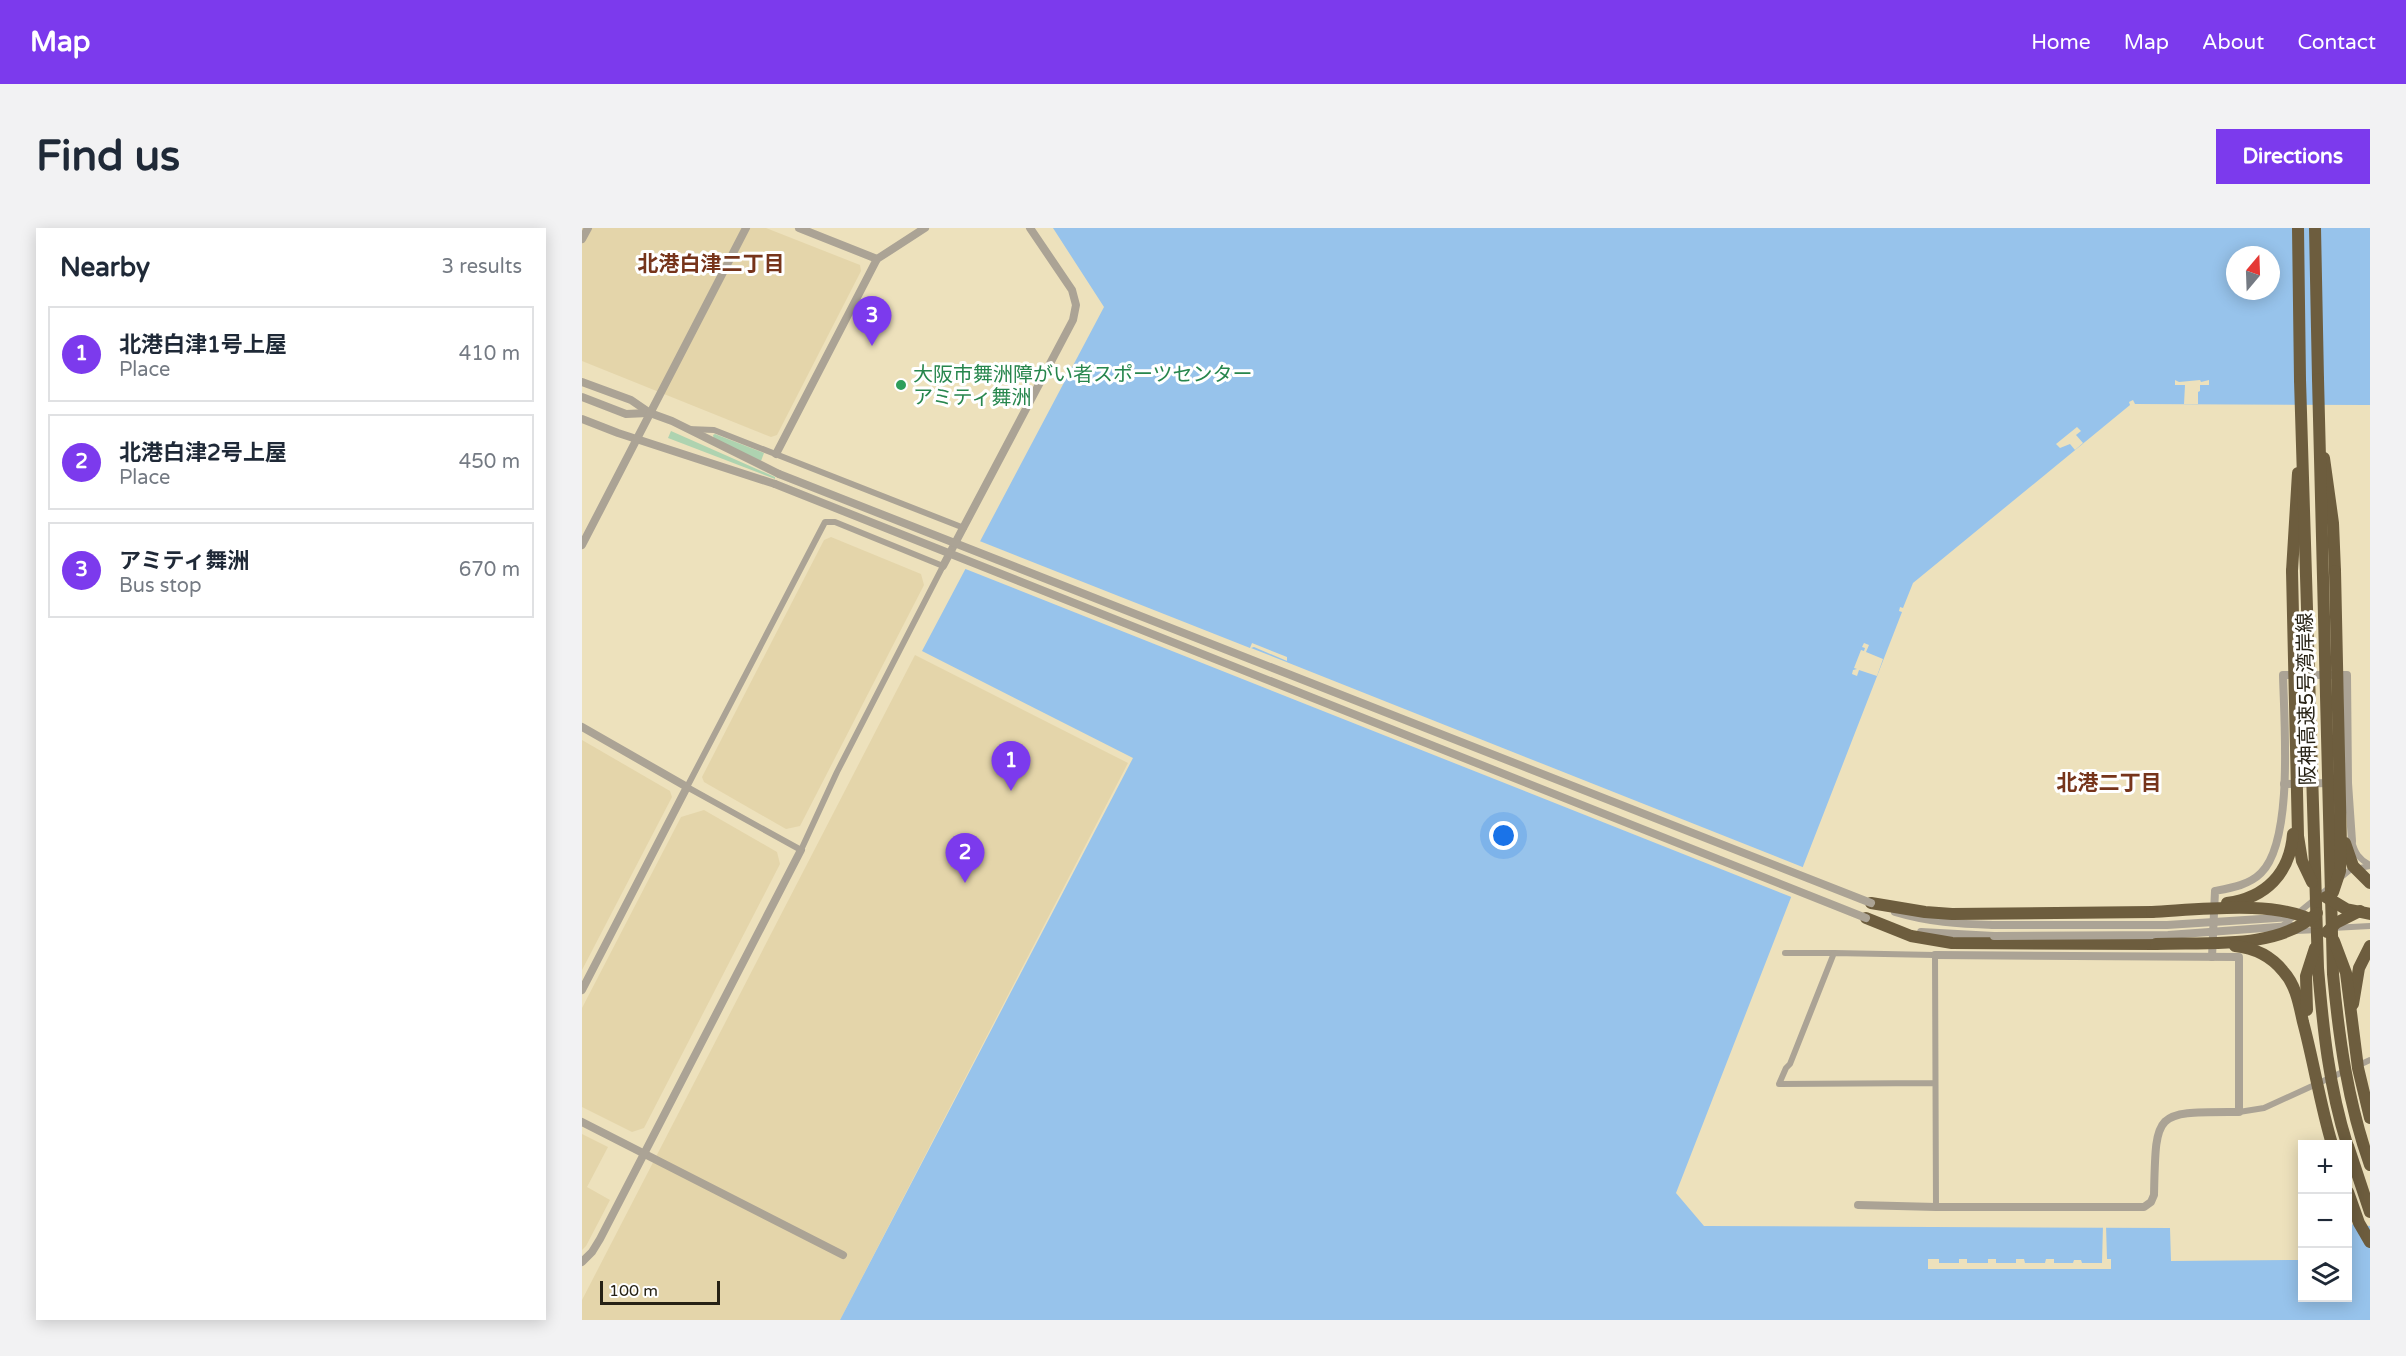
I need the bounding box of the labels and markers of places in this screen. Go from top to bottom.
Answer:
pin: 3 [852,296,892,346]
place label: 大阪市舞洲障がい者スポーツセンター アミティ舞洲 [913,363,1253,410]
marker: 大阪市舞洲障がい者スポーツセンター アミティ舞洲 [894,378,908,392]
pin: 1 [992,742,1030,791]
pin: 2 [946,834,985,883]

